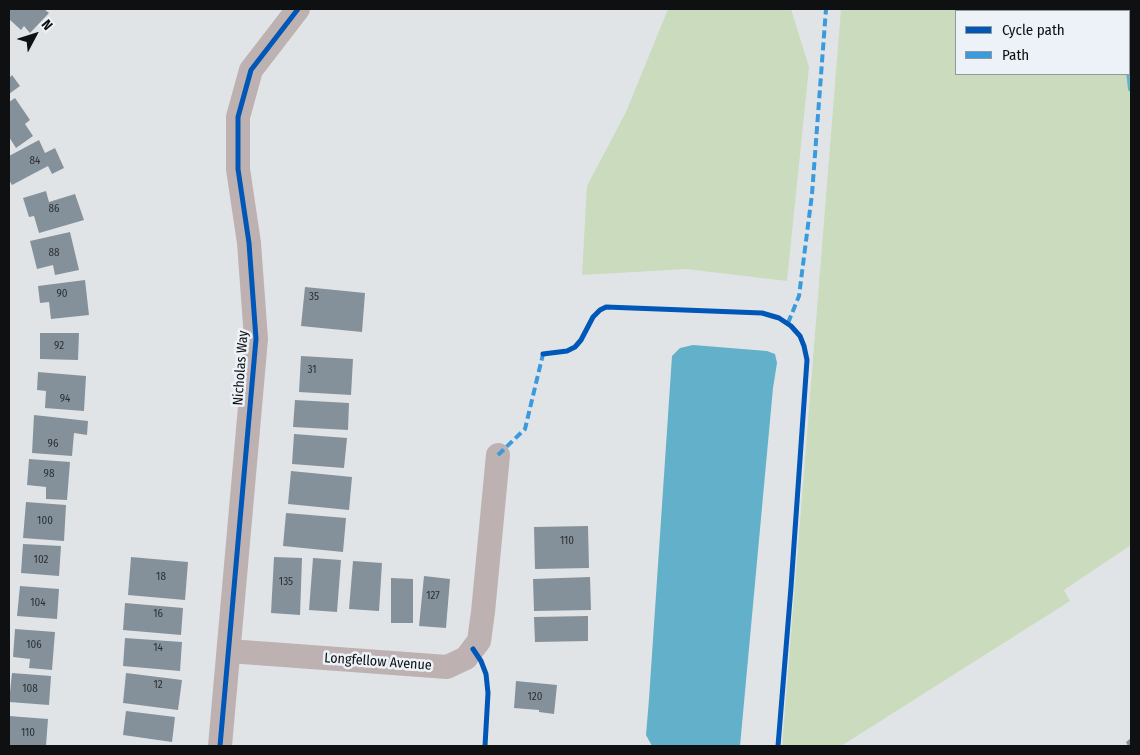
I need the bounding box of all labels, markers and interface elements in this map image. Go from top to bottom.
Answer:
north arrow [10,10,60,60]
legend [955,10,1130,75]
text: N [38,16,56,34]
text: Cycle path [1002,21,1065,39]
text: Path [1002,46,1029,64]
house number: 84 [30,154,40,168]
house number: 86 [49,202,59,216]
house number: 88 [49,246,59,260]
house number: 90 [56,287,68,301]
house number: 35 [309,290,319,304]
street label: Nicholas Way [230,330,252,406]
house number: 92 [54,339,64,353]
house number: 31 [308,363,316,377]
house number: 94 [60,392,70,406]
house number: 96 [48,437,58,451]
house number: 98 [44,467,54,481]
house number: 100 [37,514,53,528]
house number: 110 [560,534,574,548]
house number: 102 [34,553,48,567]
house number: 18 [156,570,166,584]
house number: 135 [279,575,293,589]
house number: 127 [426,589,440,603]
house number: 104 [30,596,46,610]
house number: 16 [153,607,163,621]
house number: 106 [26,638,42,652]
house number: 14 [153,641,163,655]
street label: Longfellow Avenue [324,650,432,674]
house number: 12 [153,678,163,692]
house number: 108 [22,682,38,696]
house number: 120 [528,690,542,704]
house number: 110 [21,726,35,740]

